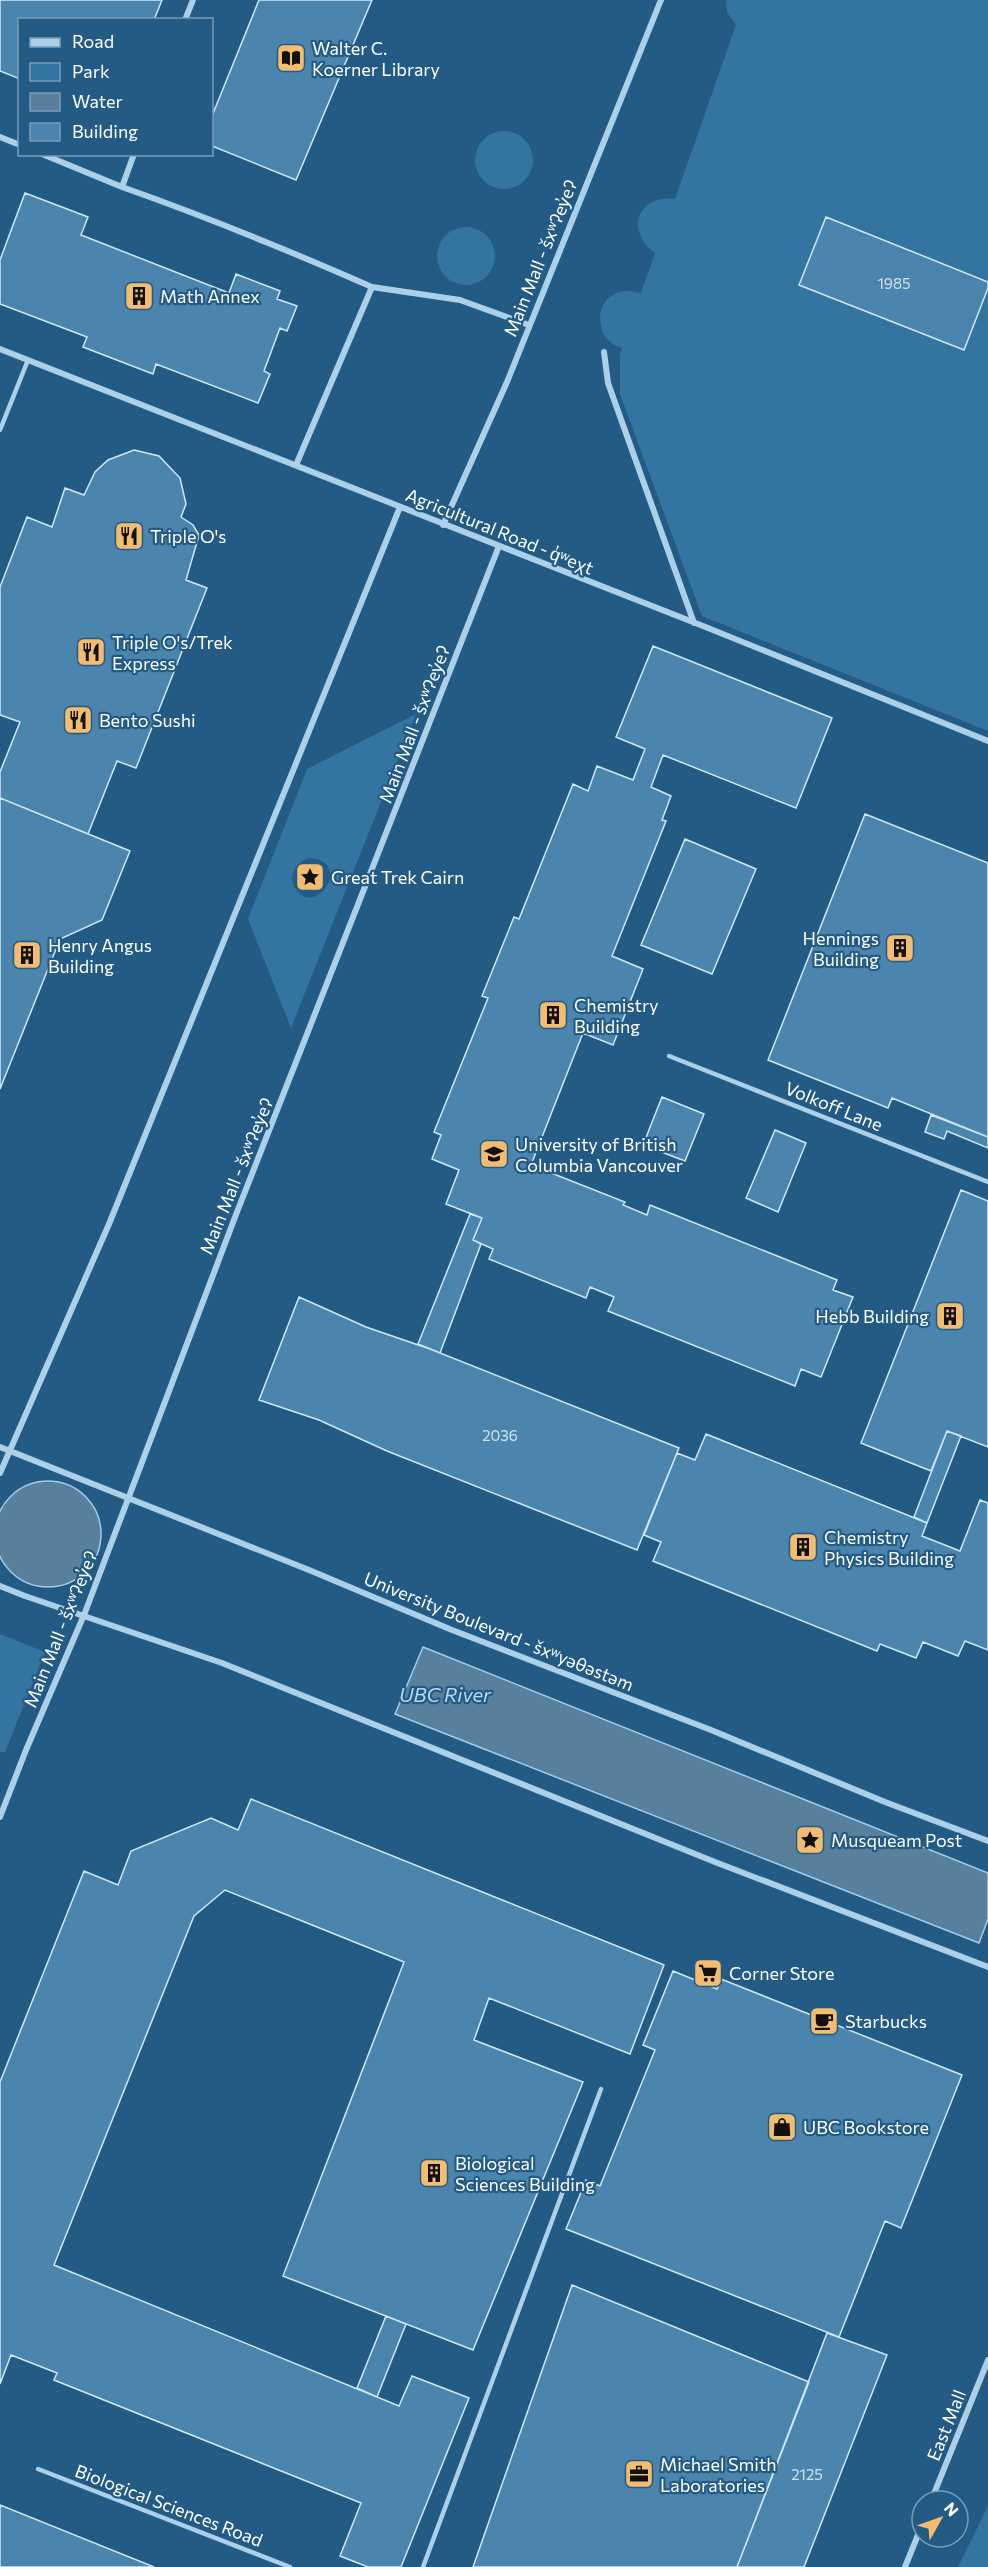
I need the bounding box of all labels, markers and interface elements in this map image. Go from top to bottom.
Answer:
legend [18,18,213,156]
text: Road [72,30,114,52]
place label: Walter C. Koerner Library [312,37,440,80]
library icon: Walter C. Koerner Library [275,42,307,74]
text: Park [72,60,110,82]
text: Water [72,90,123,112]
text: Building [72,120,138,142]
street label: Main Mall - šxʷʔey̓eʔ [498,176,582,340]
house number: 1985 [877,274,911,292]
building icon: Math Annex [123,280,155,312]
place label: Math Annex [160,285,260,307]
street label: Agricultural Road - q̓ʷeχt [403,483,597,579]
restaurant icon: Triple O's [113,520,145,552]
place label: Triple O's [150,525,227,547]
place label: Triple O's/Trek Express [112,631,233,674]
restaurant icon: Triple O's/Trek Express [75,636,107,668]
street label: Main Mall - šxʷʔey̓eʔ [374,642,454,806]
restaurant icon: Bento Sushi [62,704,94,736]
place label: Bento Sushi [99,709,196,731]
place icon: Great Trek Cairn [294,861,326,893]
place label: Great Trek Cairn [331,866,464,888]
place label: Hennings Building [802,927,879,970]
building icon: Hennings Building [884,932,916,964]
place label: Henry Angus Building [48,934,152,977]
building icon: Henry Angus Building [11,939,43,971]
place label: Chemistry Building [574,994,659,1037]
building icon: Chemistry Building [537,999,569,1031]
street label: Volkoff Lane [782,1076,886,1136]
street label: Main Mall - šxʷʔey̓eʔ [194,1094,278,1258]
place label: University of British Columbia Vancouver [515,1133,683,1176]
school or university icon: University of British Columbia Vancouver [478,1138,510,1170]
building icon: Hebb Building [934,1300,966,1332]
place label: Hebb Building [815,1305,929,1327]
house number: 2036 [482,1426,518,1444]
place label: Chemistry Physics Building [824,1526,954,1569]
building icon: Chemistry Physics Building [787,1531,819,1563]
street label: Main Mall - šxʷʔey̓eʔ [18,1547,102,1711]
street label: University Boulevard - šxʷyəθəstəm [361,1567,637,1695]
water label: UBC River [399,1682,492,1706]
place icon: Musqueam Post [794,1824,826,1856]
place label: Musqueam Post [831,1829,962,1851]
supermarket icon: Corner Store [692,1957,724,1989]
place label: Corner Store [729,1962,834,1984]
cafe icon: Starbucks [808,2005,840,2037]
place label: Starbucks [845,2010,927,2032]
shop icon: UBC Bookstore [766,2111,798,2143]
place label: UBC Bookstore [803,2116,929,2138]
place label: Biological Sciences Building [455,2152,595,2195]
building icon: Biological Sciences Building [418,2157,450,2189]
street label: East Mall [922,2386,970,2464]
place label: Michael Smith Laboratories [660,2453,777,2496]
office icon: Michael Smith Laboratories [623,2458,655,2490]
street label: Biological Sciences Road [72,2459,266,2551]
house number: 2125 [791,2465,823,2483]
north arrow [910,2489,970,2549]
text: N [941,2498,963,2520]

